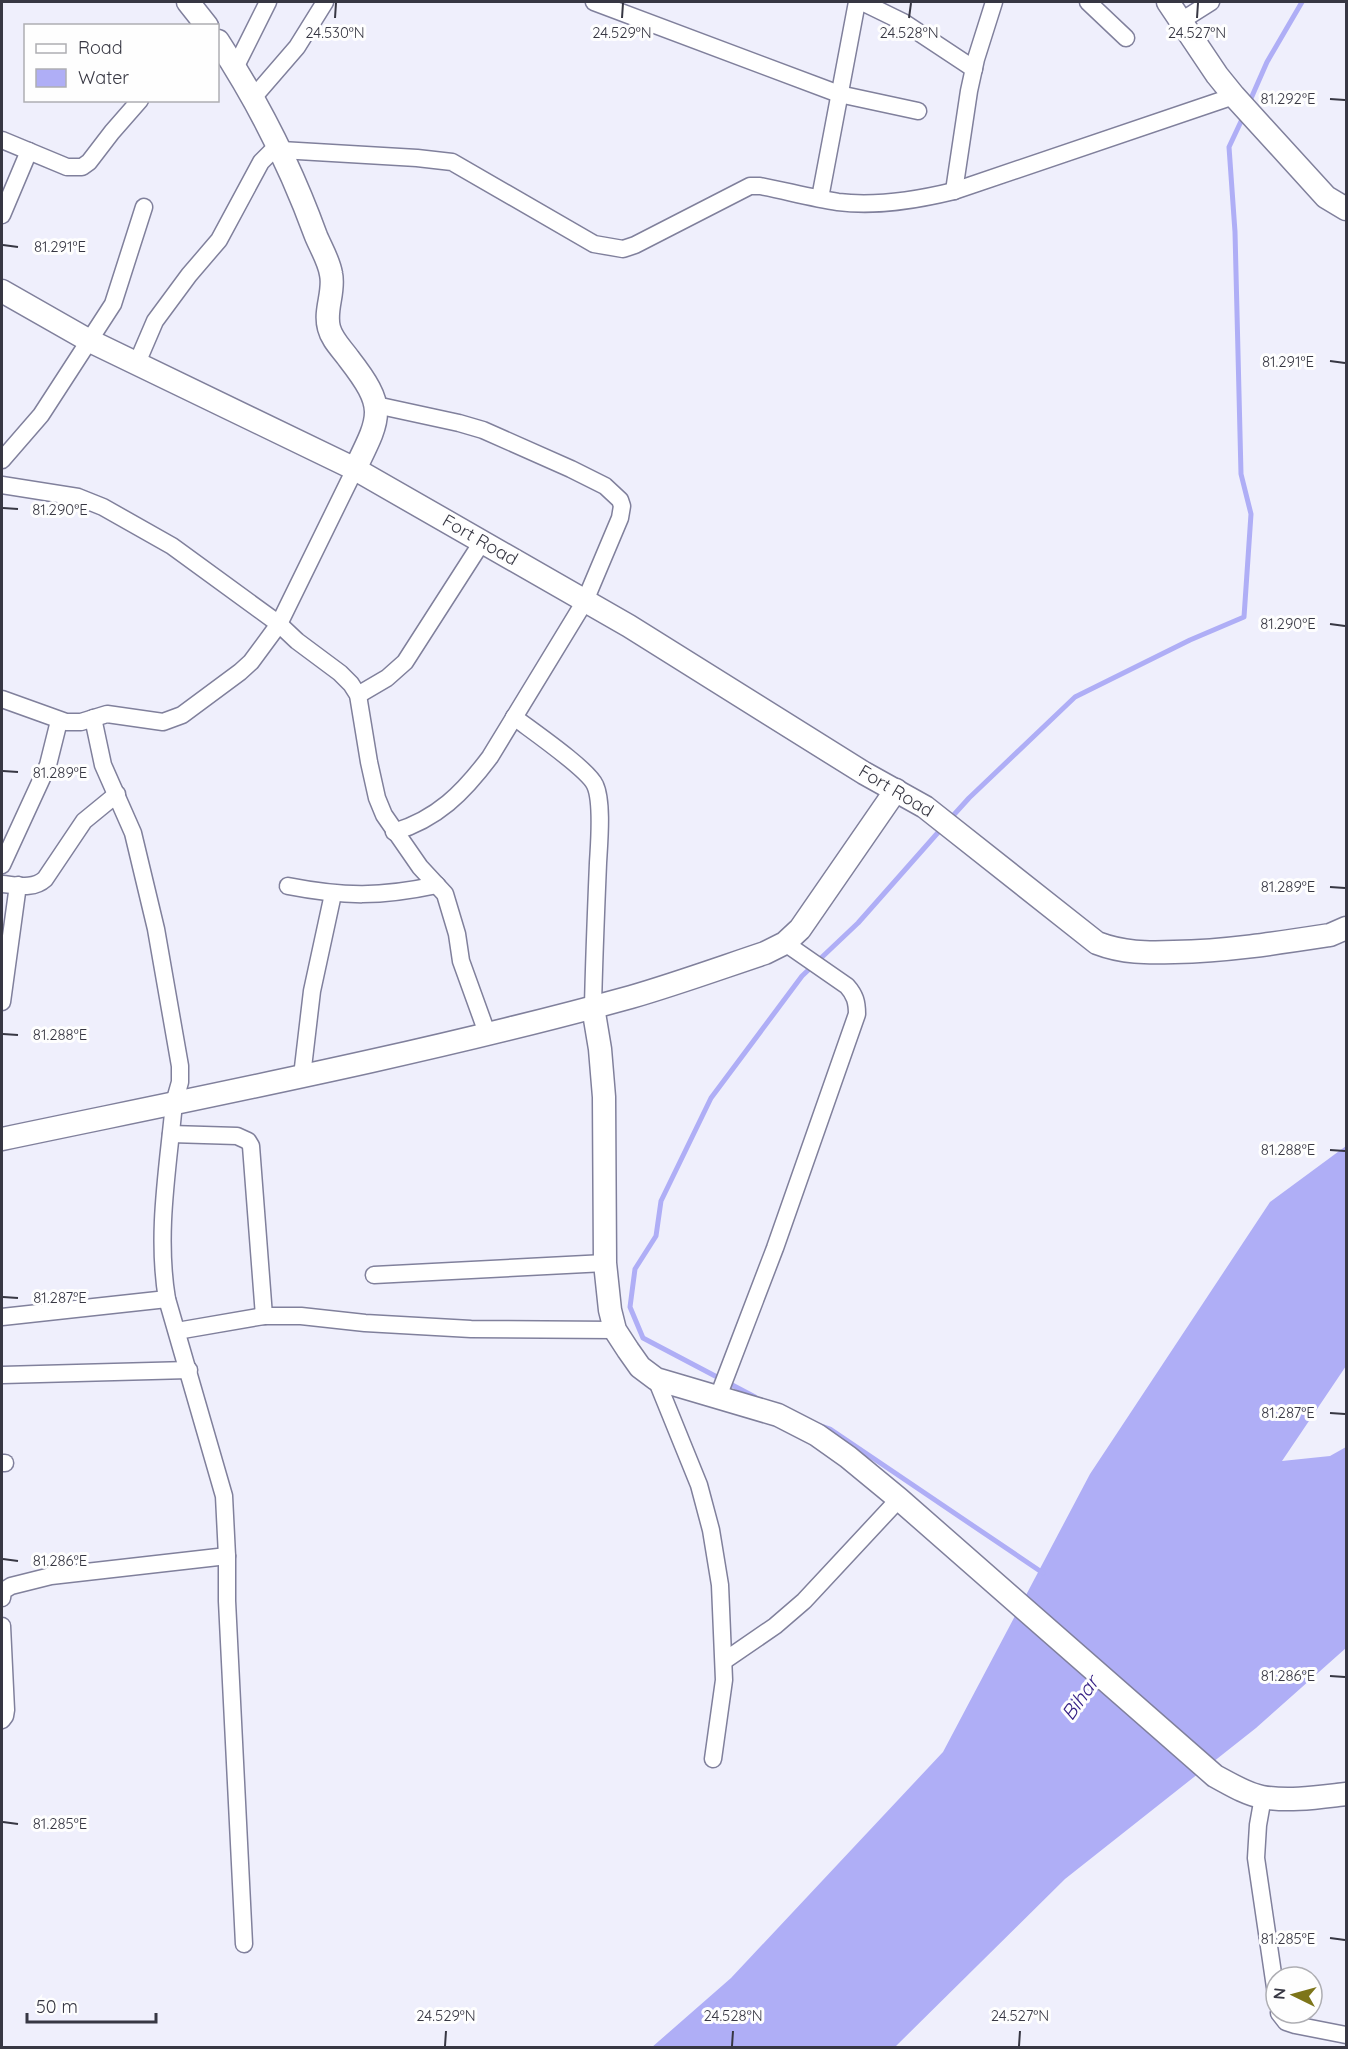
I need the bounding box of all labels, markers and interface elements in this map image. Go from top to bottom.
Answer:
text: 24.530°N [305,23,365,42]
text: 24.529°N [592,23,652,42]
text: 24.528°N [879,23,939,42]
text: 24.527°N [1168,23,1226,42]
legend [24,24,219,102]
text: Road [78,36,123,59]
text: Water [78,66,129,89]
text: 81.292°E [1261,89,1315,108]
text: 81.291°E [34,237,86,256]
text: 81.291°E [1262,352,1314,371]
text: 81.290°E [32,500,88,519]
street label: Fort Road [438,509,522,570]
text: 81.290°E [1260,614,1316,633]
street label: Fort Road [855,759,938,822]
text: 81.289°E [33,763,87,782]
text: 81.289°E [1261,877,1315,896]
text: 81.288°E [33,1025,87,1044]
text: 81.288°E [1261,1140,1315,1159]
text: 81.287°E [33,1288,87,1307]
text: 81.287°E [1261,1403,1315,1422]
text: 81.286°E [33,1551,87,1570]
text: 81.286°E [1261,1666,1315,1685]
water label: Bihar [1055,1669,1105,1725]
text: 81.285°E [33,1814,87,1833]
text: 81.285°E [1261,1929,1315,1948]
north arrow [1264,1965,1324,2025]
scale bar [27,1986,156,2024]
text: N [1269,1987,1290,2000]
text: 50 m [36,1995,78,2018]
text: 24.529°N [416,2006,476,2025]
text: 24.528°N [703,2006,763,2025]
text: 24.527°N [991,2006,1049,2025]

